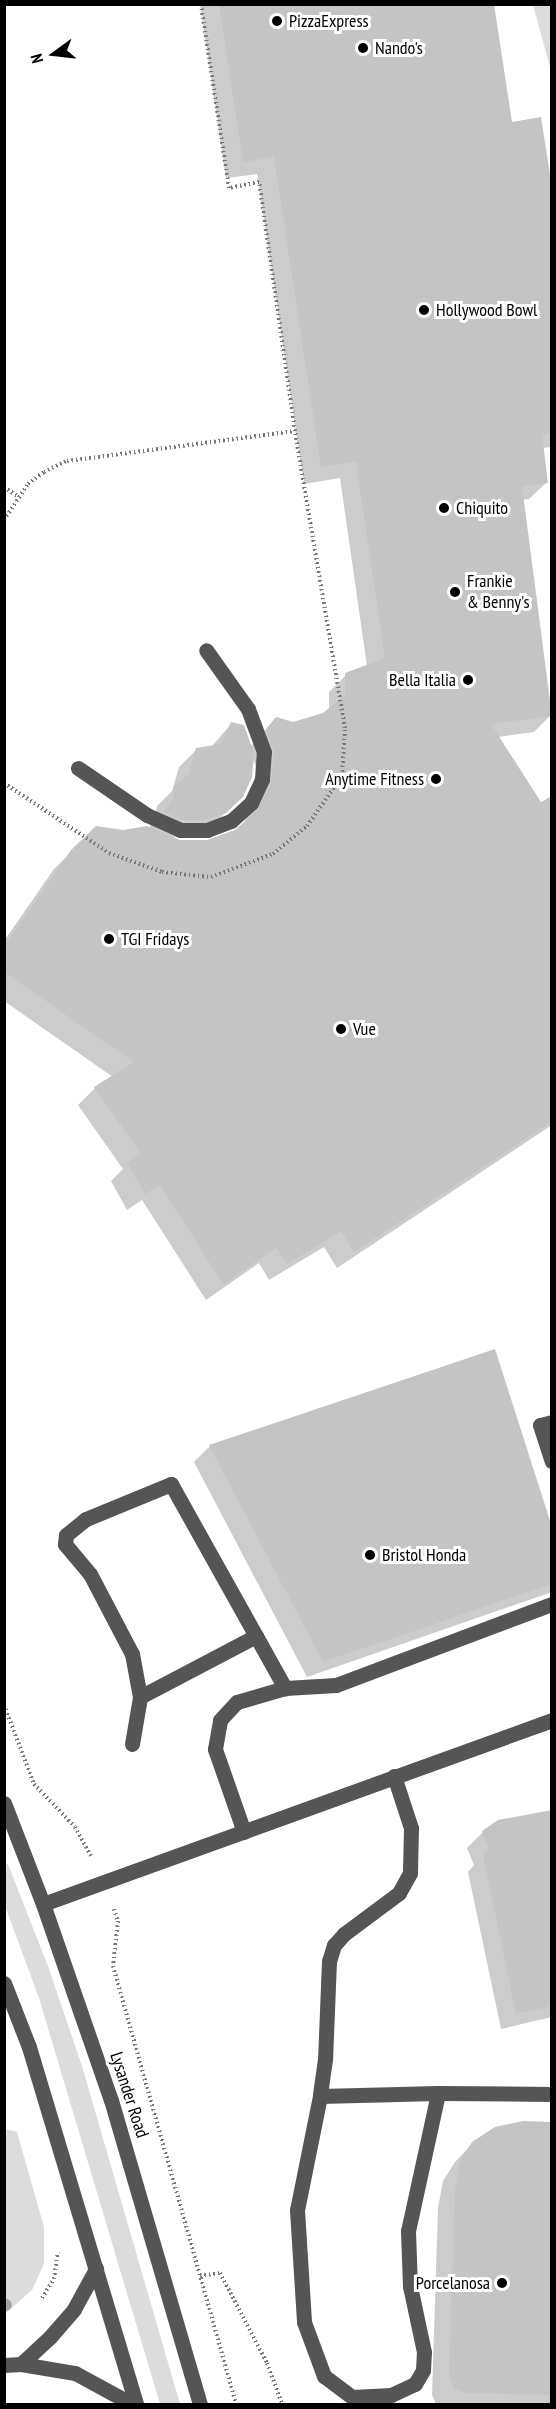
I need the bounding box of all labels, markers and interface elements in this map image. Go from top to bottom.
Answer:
place label: PizzaExpress [289,10,369,32]
marker: PizzaExpress [270,14,284,28]
north arrow [24,24,84,84]
place label: Nando's [375,37,423,59]
marker: Nando's [356,41,370,55]
text: N [26,52,47,65]
place label: Hollywood Bowl [436,299,537,321]
marker: Hollywood Bowl [417,303,431,317]
place label: Chiquito [456,497,508,519]
marker: Chiquito [437,501,451,515]
place label: Frankie & Benny's [467,571,530,614]
marker: Frankie & Benny's [448,585,462,599]
place label: Bella Italia [389,669,456,691]
marker: Bella Italia [461,673,475,687]
place label: Anytime Fitness [325,768,424,790]
marker: Anytime Fitness [429,772,443,786]
place label: TGI Fridays [121,928,189,950]
marker: TGI Fridays [102,932,116,946]
place label: Vue [353,1018,376,1040]
marker: Vue [334,1022,348,1036]
place label: Bristol Honda [382,1544,466,1566]
marker: Bristol Honda [363,1548,377,1562]
street label: Lysander Road [105,2049,153,2141]
place label: Porcelanosa [416,2272,490,2294]
marker: Porcelanosa [495,2276,509,2290]

